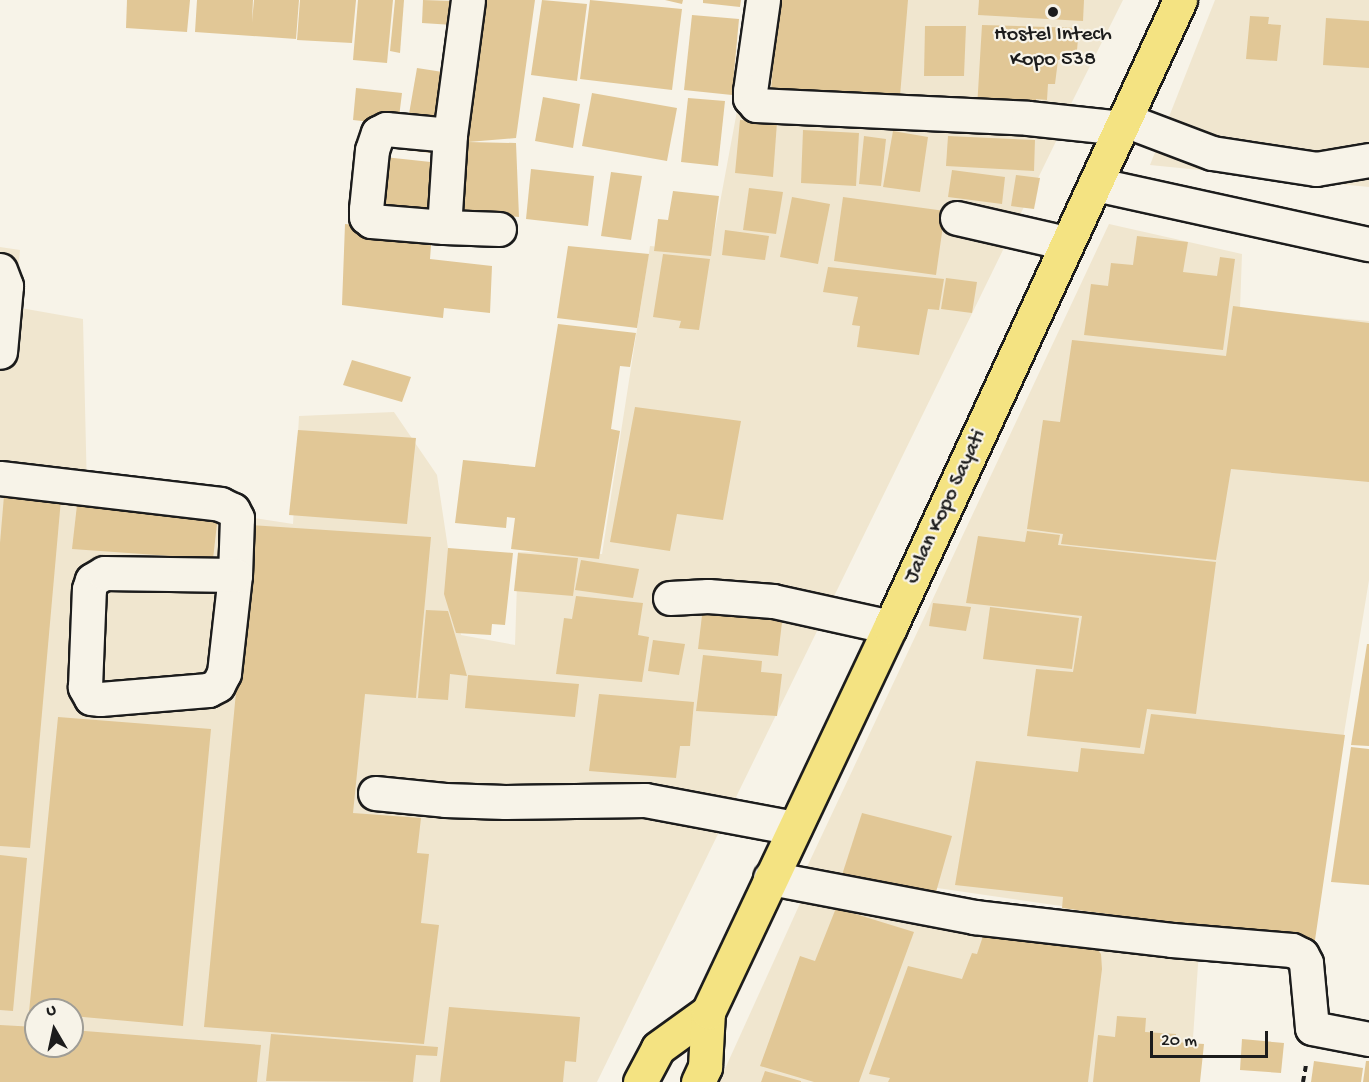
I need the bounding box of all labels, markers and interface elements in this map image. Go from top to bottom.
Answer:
marker: Hostel Intech Kopo 538 [1046,5,1060,19]
place label: Hostel Intech Kopo 538 [994,22,1112,74]
street label: Jalan Kopo Sayati [899,426,993,588]
north arrow [24,998,84,1058]
text: U [45,1002,57,1022]
scale bar [1153,1019,1272,1057]
text: 20 m [1161,1031,1197,1052]

